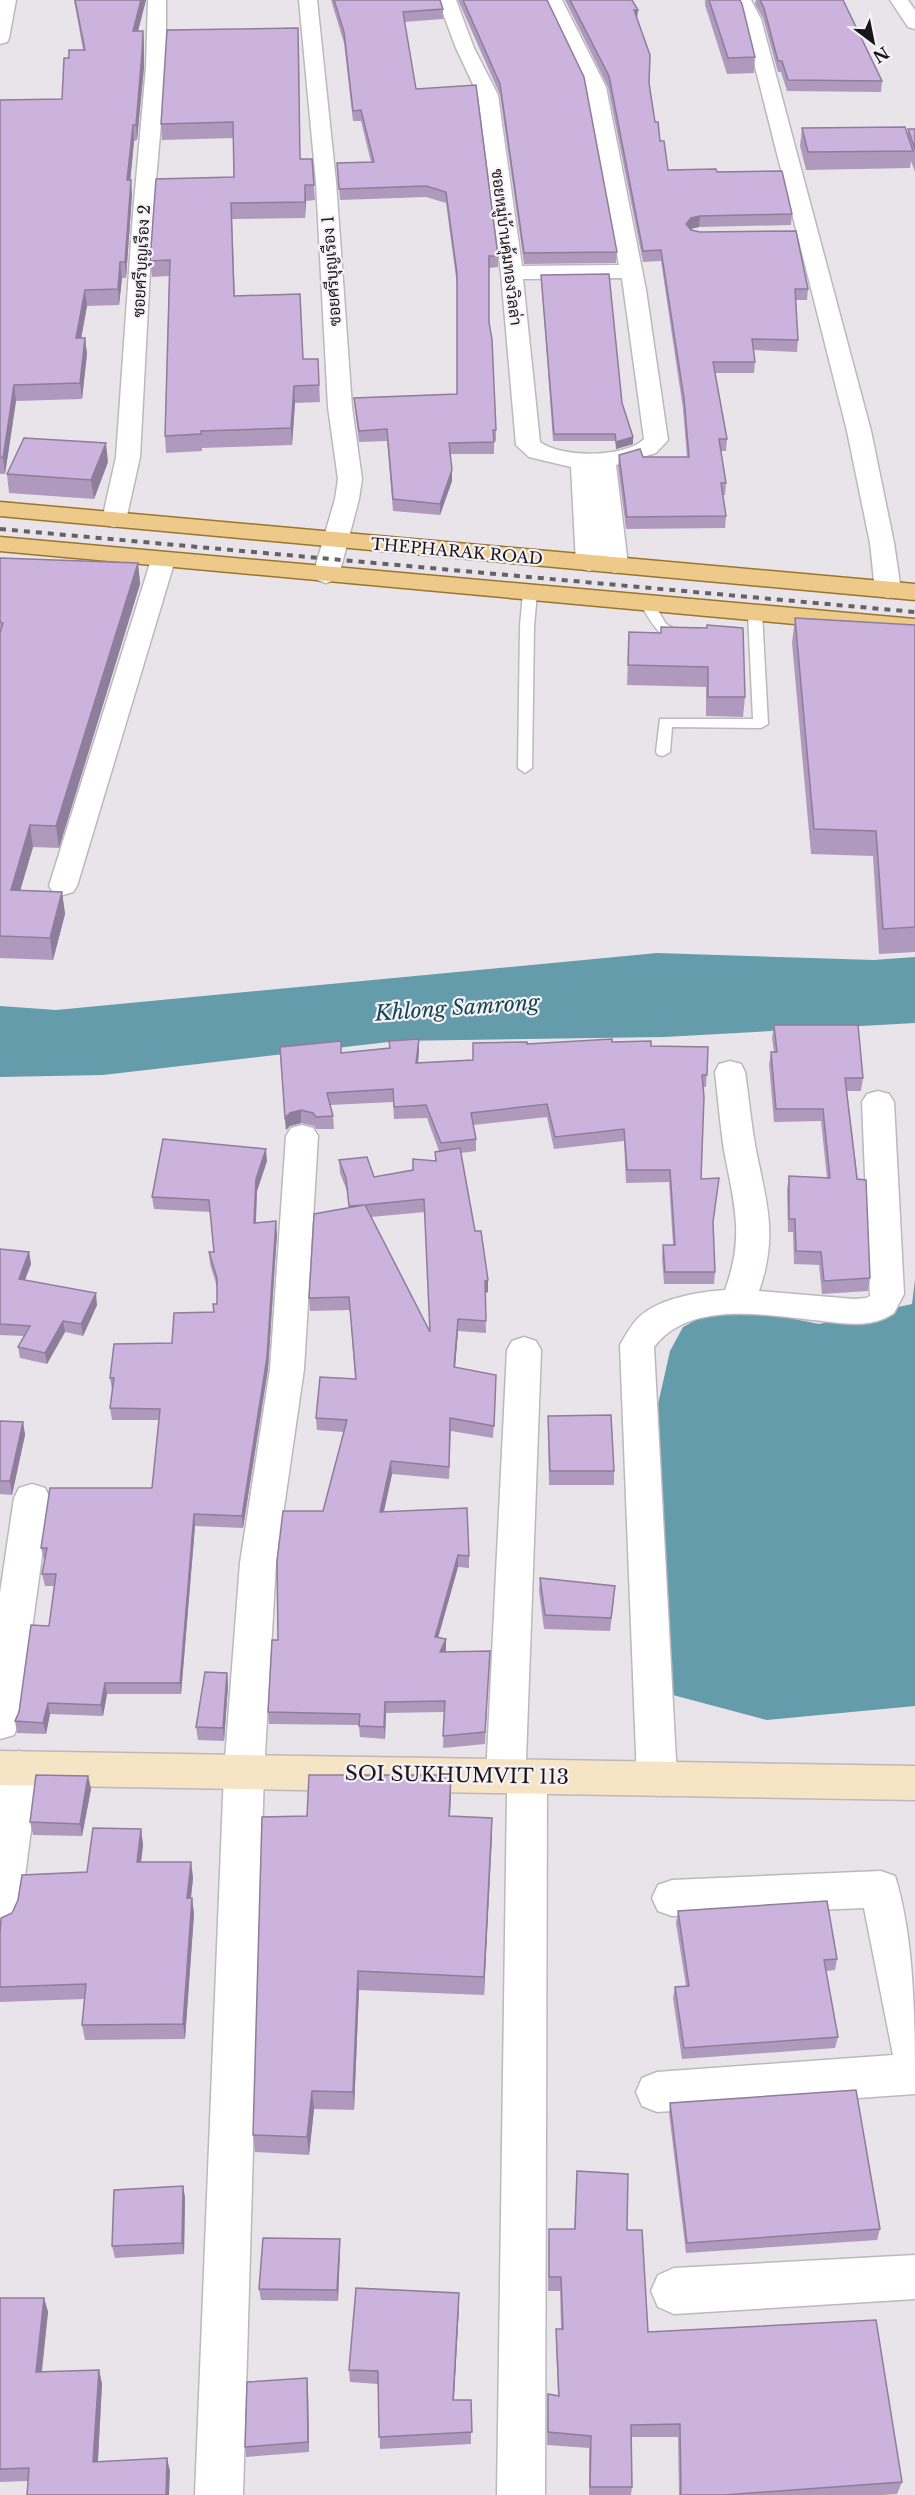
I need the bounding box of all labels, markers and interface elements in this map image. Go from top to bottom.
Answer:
north arrow [843,12,903,72]
text: N [869,42,893,67]
street label: ซอยหมู่บ้านคุ้มทองวิลล่า [485,167,527,327]
street label: ซอยศรีบุญเรือง 2 [127,204,156,318]
street label: ซอยศรีบุญเรือง 1 [316,215,347,327]
street label: THEPHARAK ROAD [370,534,544,568]
water label: Khlong Samrong [373,989,542,1027]
street label: SOI SUKHUMVIT 113 [345,1761,569,1789]

